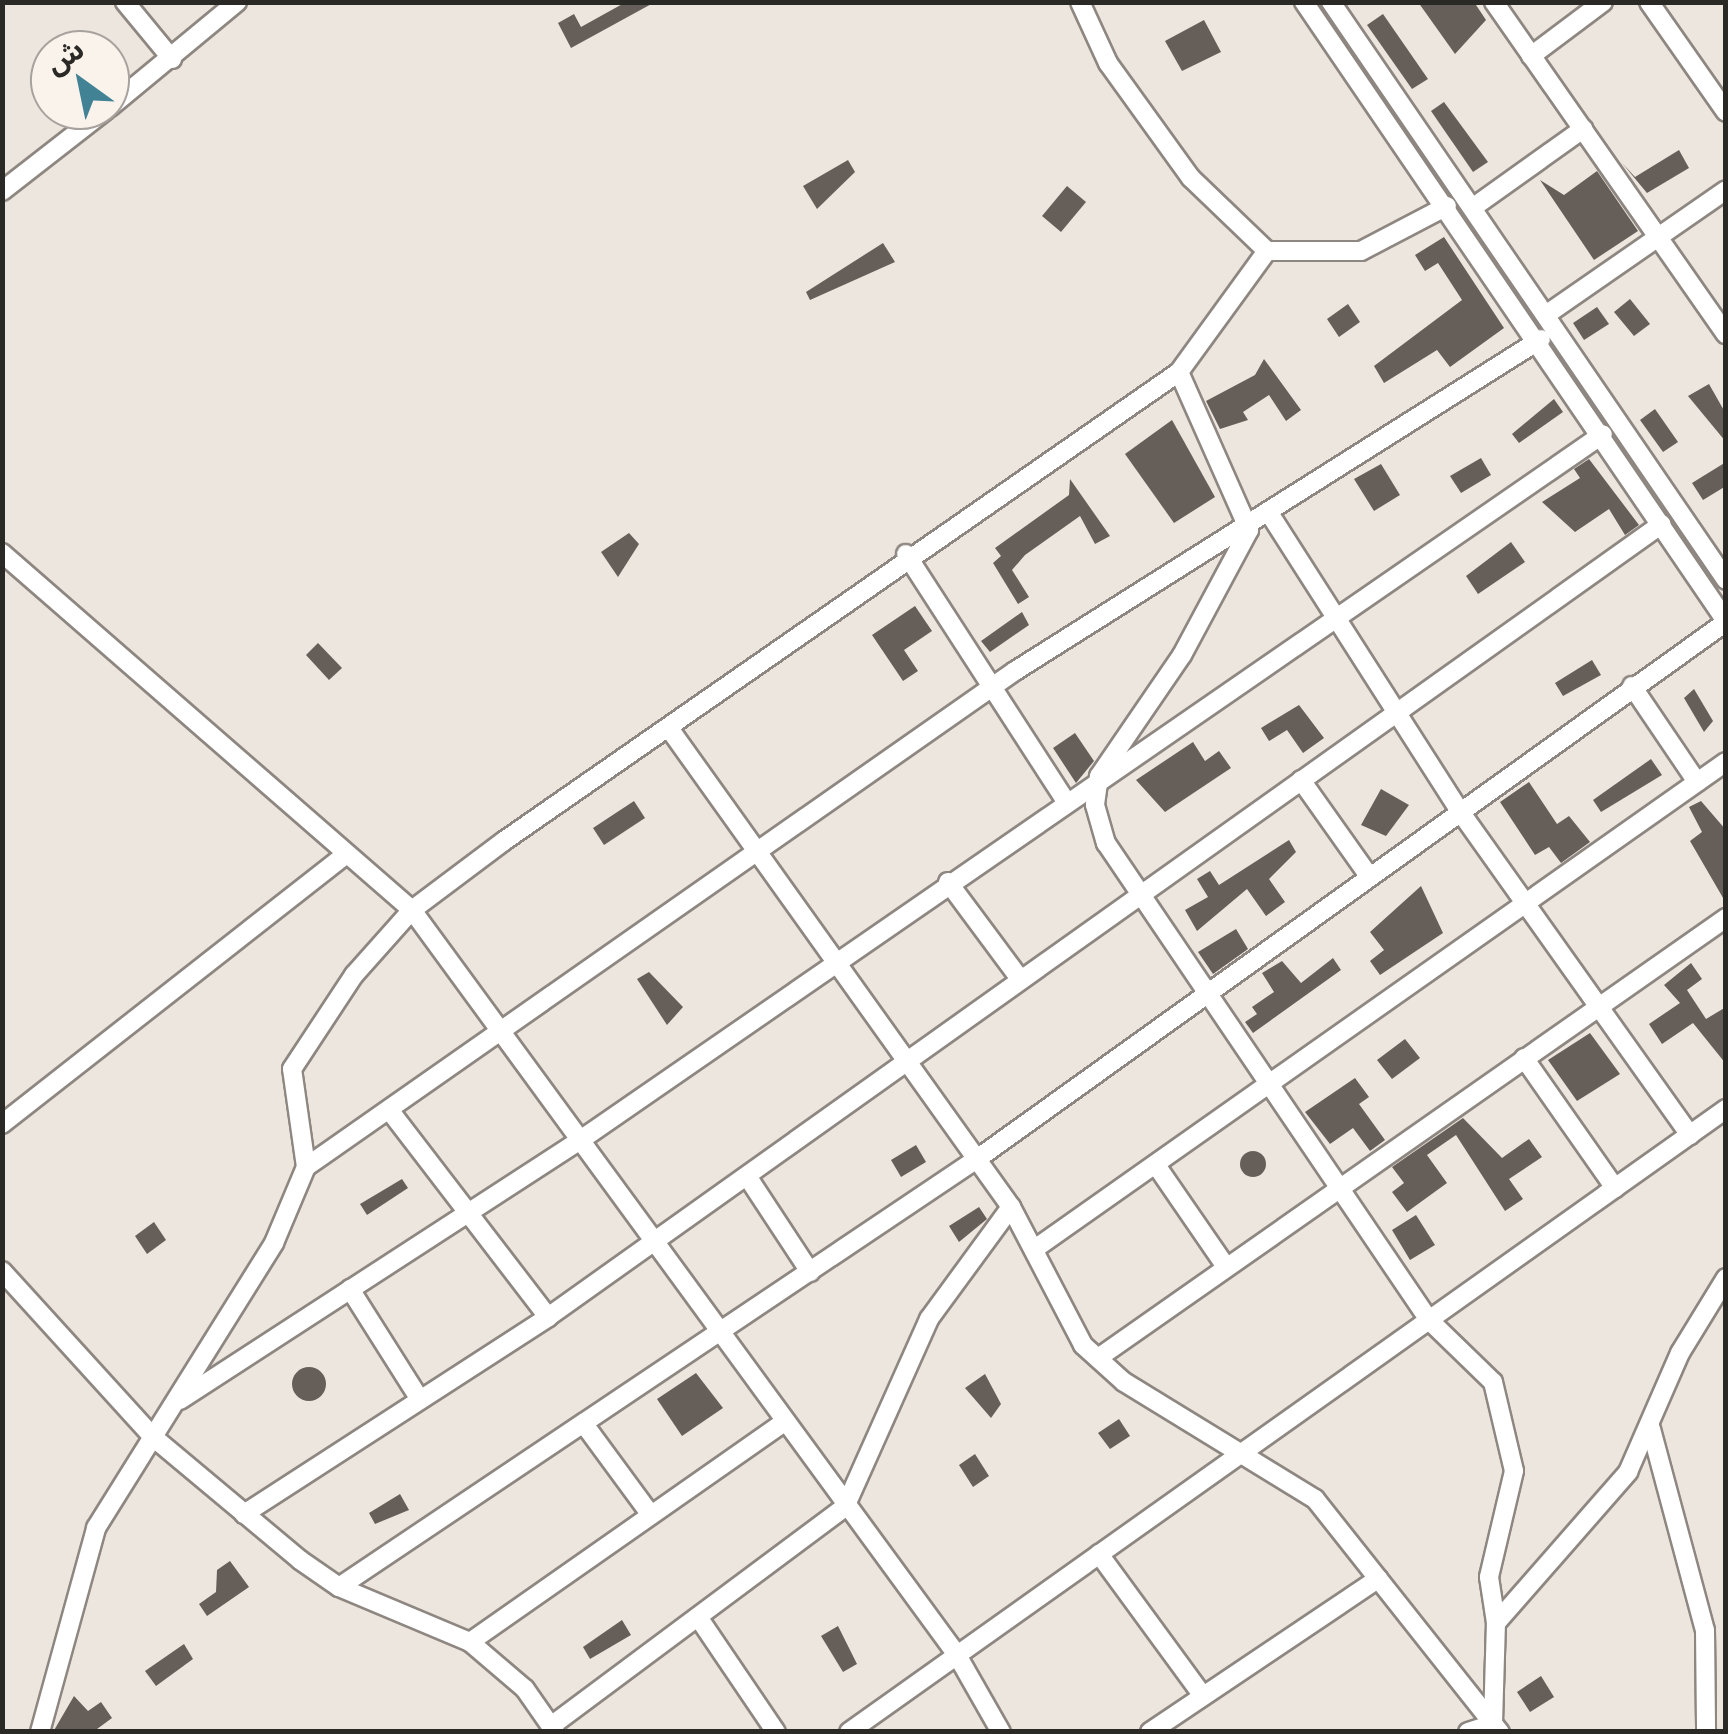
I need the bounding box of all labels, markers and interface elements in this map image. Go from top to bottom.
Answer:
north arrow [30,30,130,130]
text: ش [39,31,91,82]

